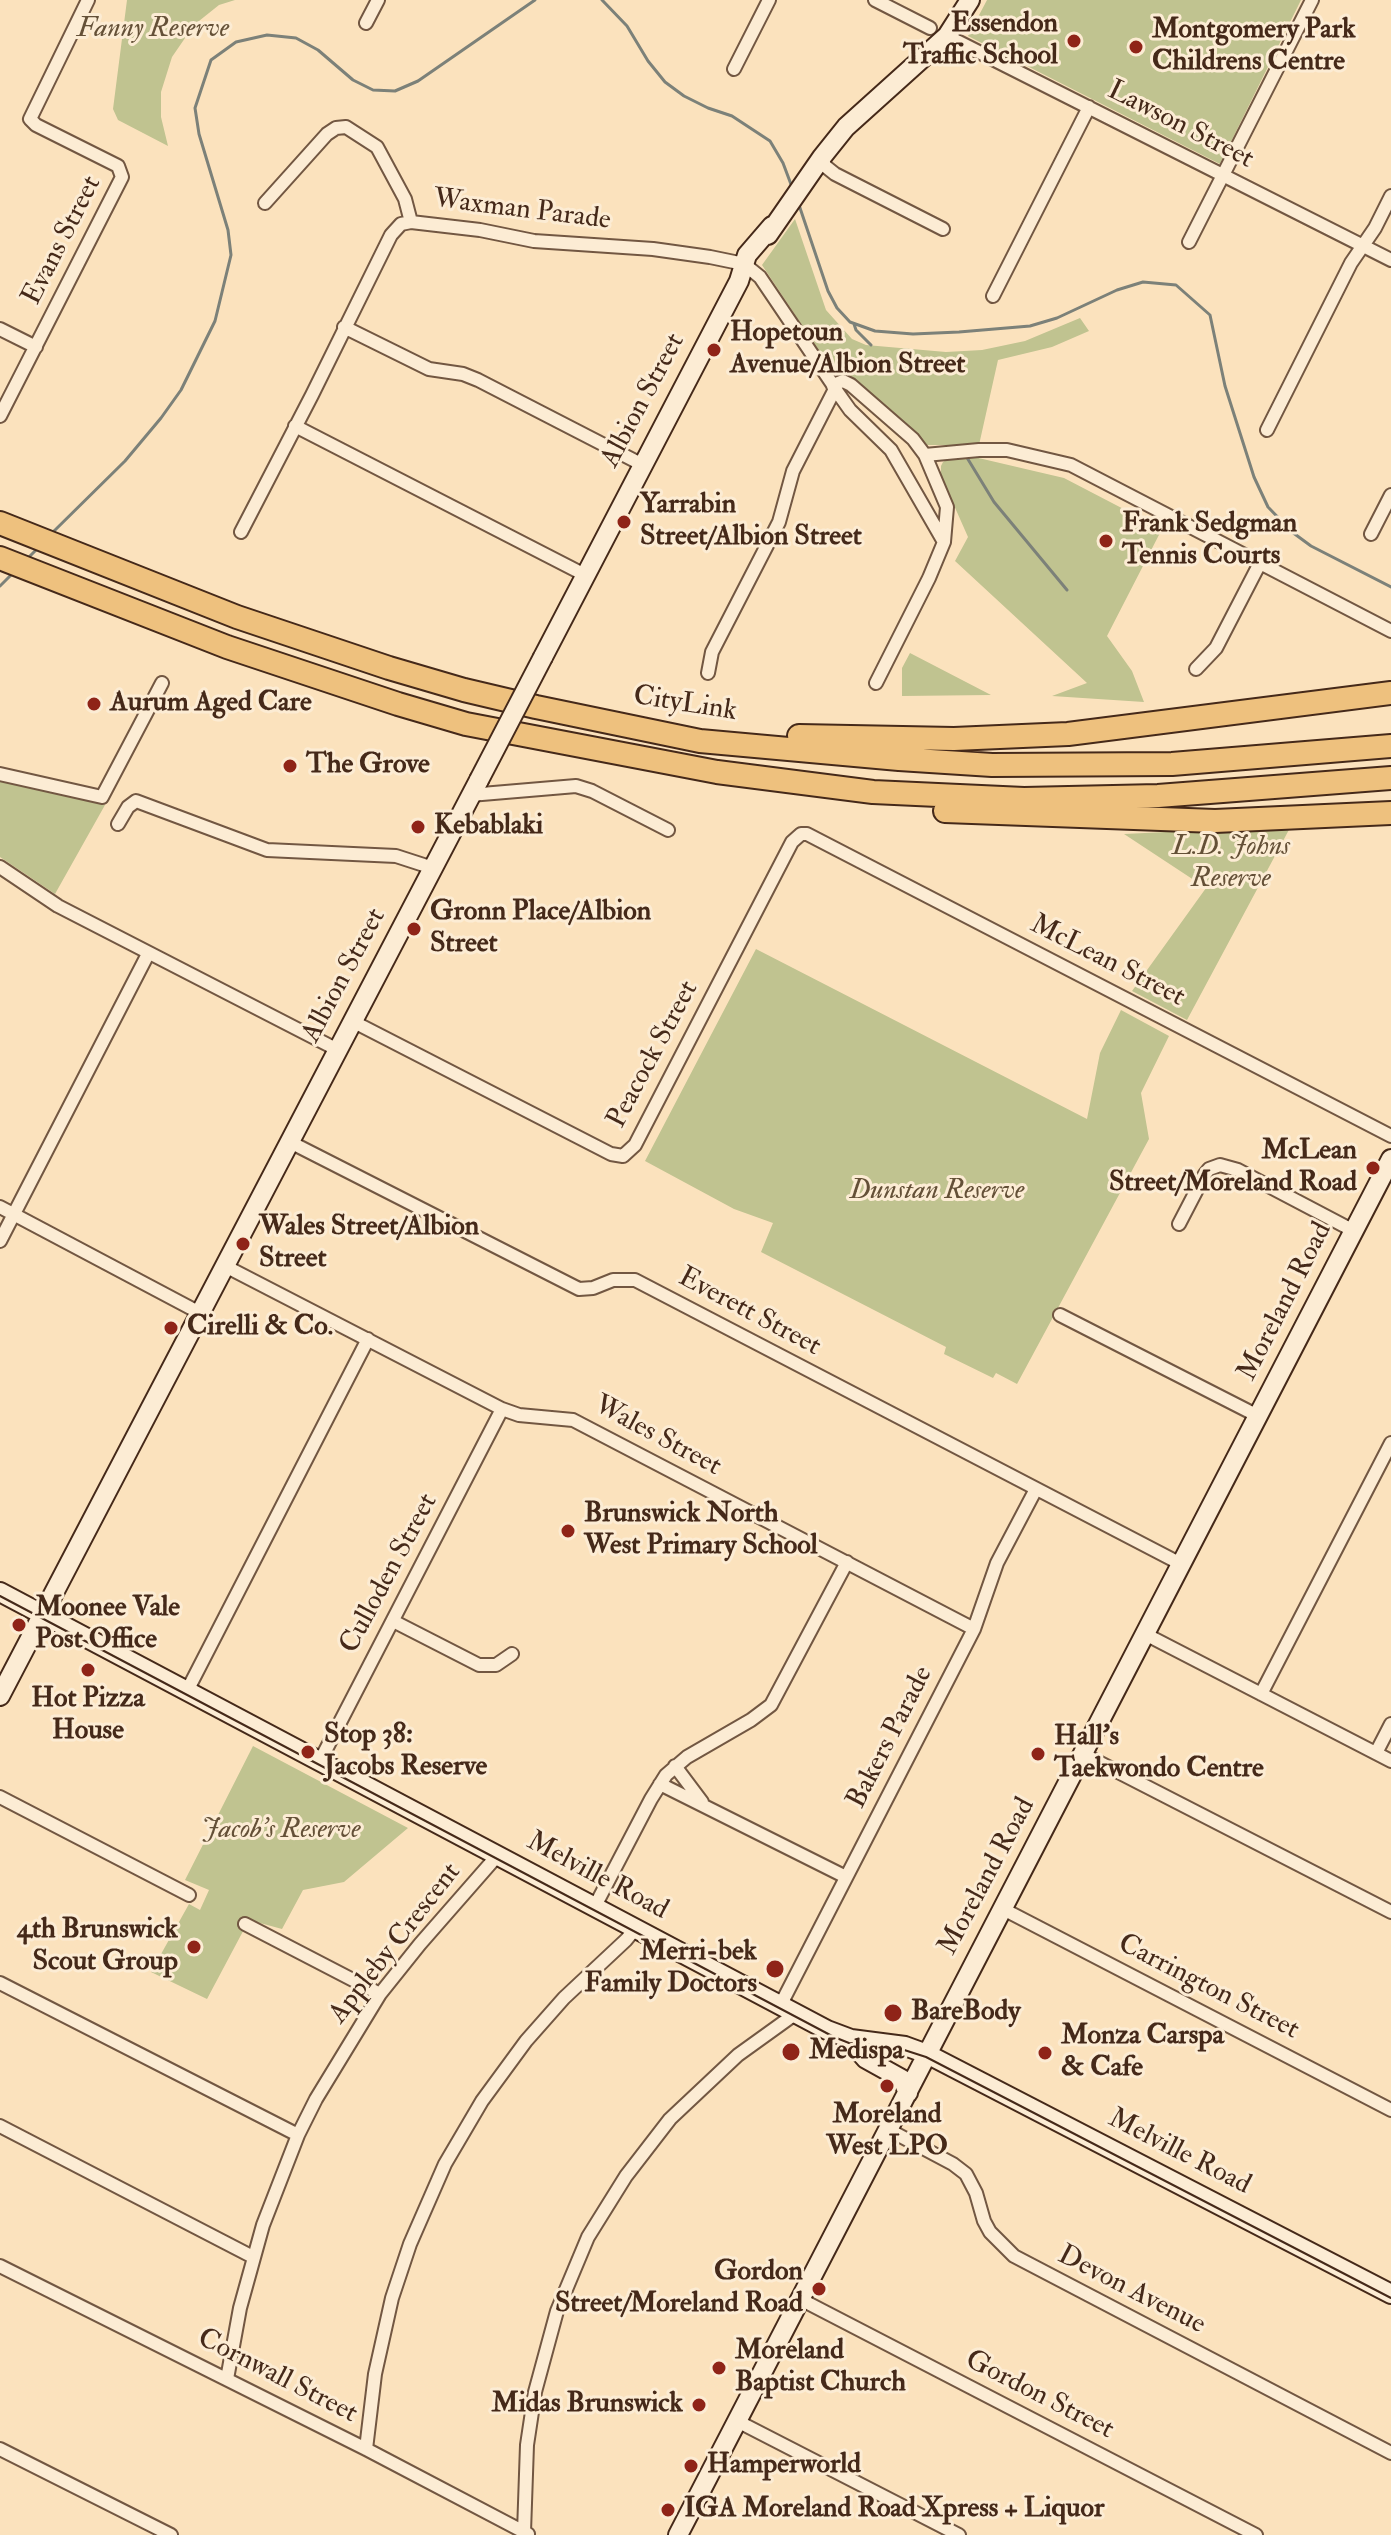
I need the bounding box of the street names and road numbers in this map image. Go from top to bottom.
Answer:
street label: Lawson Street [1101,75,1259,177]
street label: Evans Street [16,171,110,311]
street label: Waxman Parade [432,183,612,239]
street label: Albion Street [595,328,693,474]
street label: CityLink [631,680,739,730]
street label: Albion Street [296,903,394,1049]
street label: McLean Street [1024,909,1190,1015]
street label: Peacock Street [601,976,707,1134]
street label: Moreland Road [1232,1217,1340,1387]
street label: Everett Street [672,1261,826,1365]
street label: Wales Street [588,1389,726,1485]
street label: Culloden Street [334,1489,446,1659]
street label: Bakers Parade [841,1661,941,1815]
street label: Moreland Road [932,1793,1044,1961]
street label: Melville Road [521,1826,673,1928]
street label: Appleby Crescent [323,1857,469,2031]
street label: Carrington Street [1112,1928,1304,2048]
street label: Melville Road [1102,2103,1256,2203]
street label: Devon Avenue [1052,2239,1210,2343]
street label: Cornwall Street [191,2322,363,2432]
street label: Gordon Street [959,2344,1119,2448]

